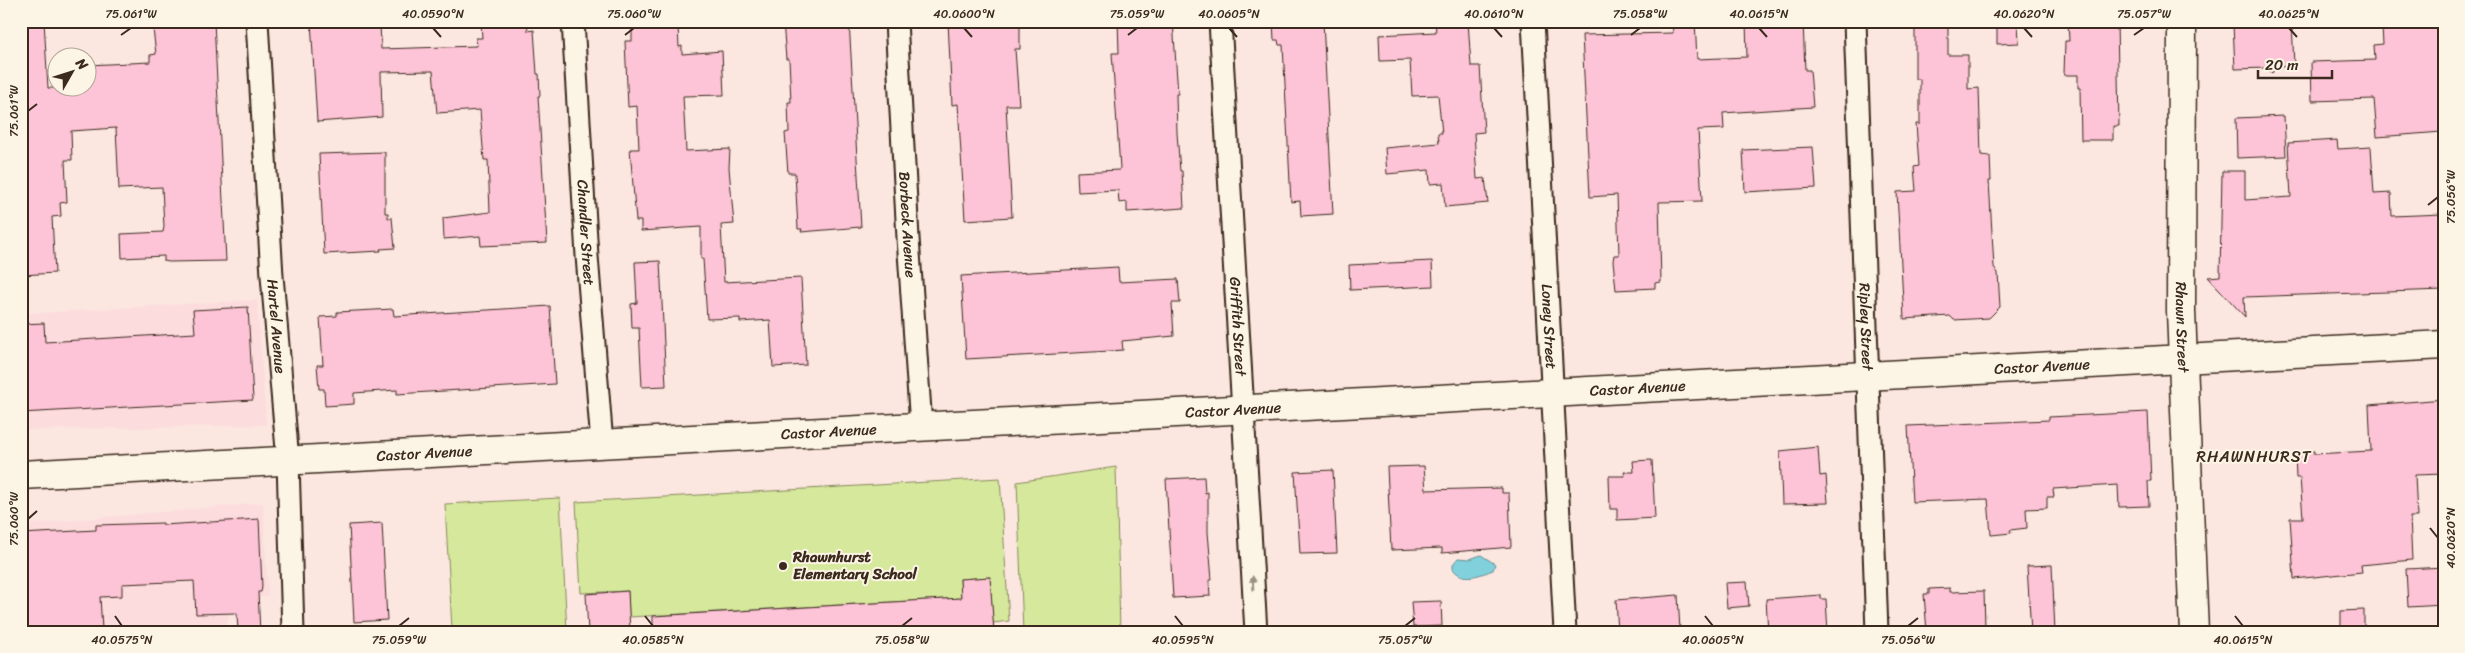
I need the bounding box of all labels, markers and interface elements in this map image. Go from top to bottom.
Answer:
text: 75.061°W [105,3,158,25]
text: 40.0590°N [402,3,465,25]
text: 75.060°W [607,3,662,25]
text: 40.0600°N [933,3,996,25]
text: 75.059°W [1110,3,1165,25]
text: 40.0605°N [1198,3,1260,25]
text: 40.0610°N [1464,3,1524,25]
text: 75.058°W [1613,3,1668,25]
text: 40.0615°N [1729,3,1789,25]
text: 40.0620°N [1993,3,2055,25]
text: 75.057°W [2117,3,2172,25]
text: 40.0625°N [2259,3,2320,25]
north arrow [48,48,98,98]
scale bar [2258,48,2331,80]
text: N [68,52,95,76]
text: 20 m [2265,52,2299,78]
text: 75.061°W [3,84,25,137]
text: 75.056°W [2440,169,2462,224]
street label: Borbeck Avenue [891,171,924,279]
street label: Chandler Street [569,179,602,287]
street label: Griffith Street [1222,276,1254,378]
street label: Hartel Avenue [259,278,293,375]
street label: Ripley Street [1851,282,1881,372]
street label: Rhawn Street [2168,282,2197,374]
street label: Loney Street [1534,283,1564,370]
street label: Castor Avenue [1993,351,2091,382]
street label: Castor Avenue [1589,373,1687,404]
street label: Castor Avenue [1185,394,1282,426]
street label: Castor Avenue [780,416,878,447]
street label: Castor Avenue [376,438,473,469]
district label: RHAWNHURST [2196,442,2312,471]
text: 75.060°W [3,491,25,546]
text: 40.0620°N [2440,507,2462,569]
place label: Rhawnhurst Elementary School [792,544,918,587]
marker: Rhawnhurst Elementary School [777,560,789,572]
one-way arrow [1248,575,1256,591]
text: 40.0575°N [91,629,153,651]
text: 75.059°W [372,629,427,651]
text: 40.0585°N [622,629,685,651]
text: 75.058°W [875,629,930,651]
text: 40.0595°N [1152,629,1215,651]
text: 75.057°W [1378,629,1433,651]
text: 40.0605°N [1682,629,1744,651]
text: 75.056°W [1881,629,1936,651]
text: 40.0615°N [2213,629,2273,651]

